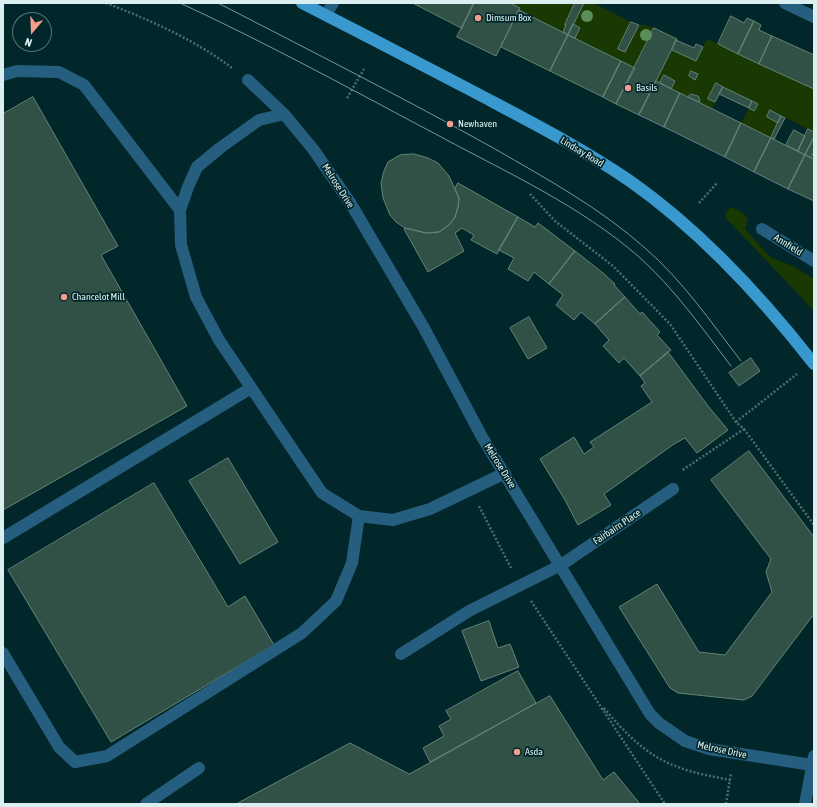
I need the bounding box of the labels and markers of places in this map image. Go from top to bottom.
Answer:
place label: Dimsum Box [486,12,531,24]
marker: Dimsum Box [473,13,483,23]
place label: Basils [636,82,657,94]
marker: Basils [623,83,633,93]
place label: Newhaven [458,118,497,130]
marker: Newhaven [445,119,455,129]
place label: Chancelot Mill [72,291,125,303]
marker: Chancelot Mill [59,292,69,302]
place label: Asda [525,746,543,758]
marker: Asda [512,747,522,757]

